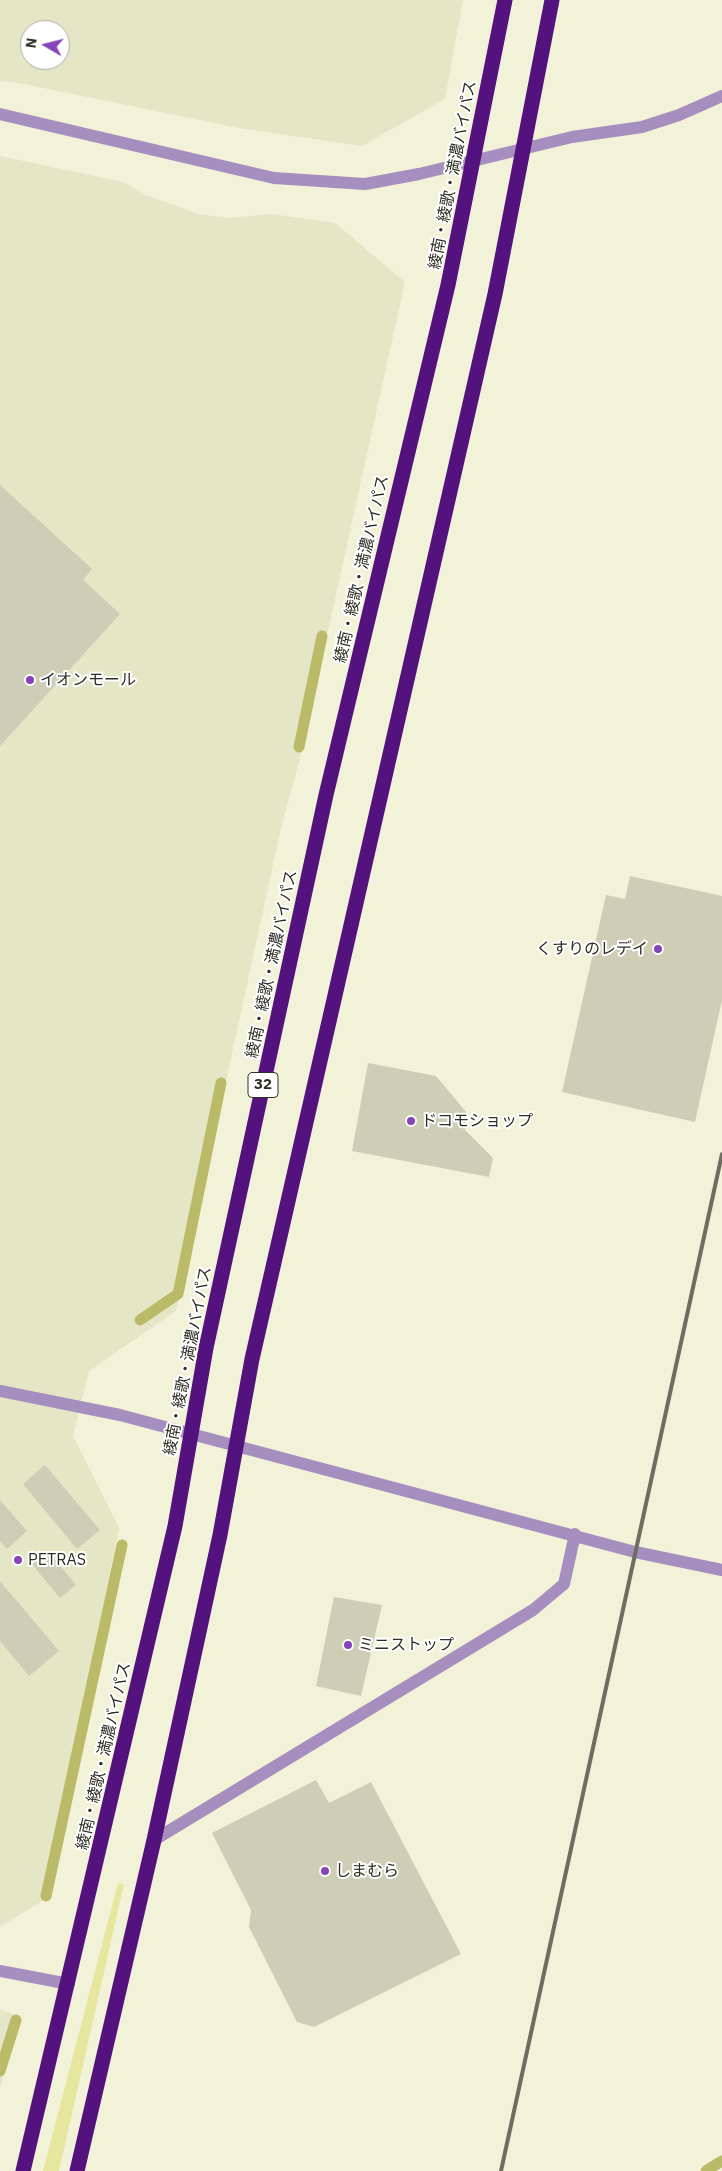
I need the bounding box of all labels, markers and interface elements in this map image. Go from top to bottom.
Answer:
north arrow [20,20,70,70]
text: N [22,37,41,49]
street label: 綾南・綾歌・満濃バイパス [425,79,481,271]
street label: 綾南・綾歌・満濃バイパス [331,473,393,665]
place label: イオンモール [40,670,136,690]
marker: イオンモール [24,674,36,686]
street label: 綾南・綾歌・満濃バイパス [243,868,301,1060]
place label: くすりのレデイ [536,939,648,959]
marker: くすりのレデイ [652,943,664,955]
road number: 32 [248,1072,278,1098]
place label: ドコモショップ [421,1111,533,1131]
marker: ドコモショップ [405,1115,417,1127]
street label: 綾南・綾歌・満濃バイパス [160,1265,216,1457]
place label: PETRAS [28,1550,86,1570]
marker: PETRAS [12,1554,24,1566]
place label: ミニストップ [358,1635,454,1655]
marker: ミニストップ [342,1639,354,1651]
street label: 綾南・綾歌・満濃バイパス [73,1660,135,1852]
place label: しまむら [335,1861,399,1881]
marker: しまむら [319,1865,331,1877]

